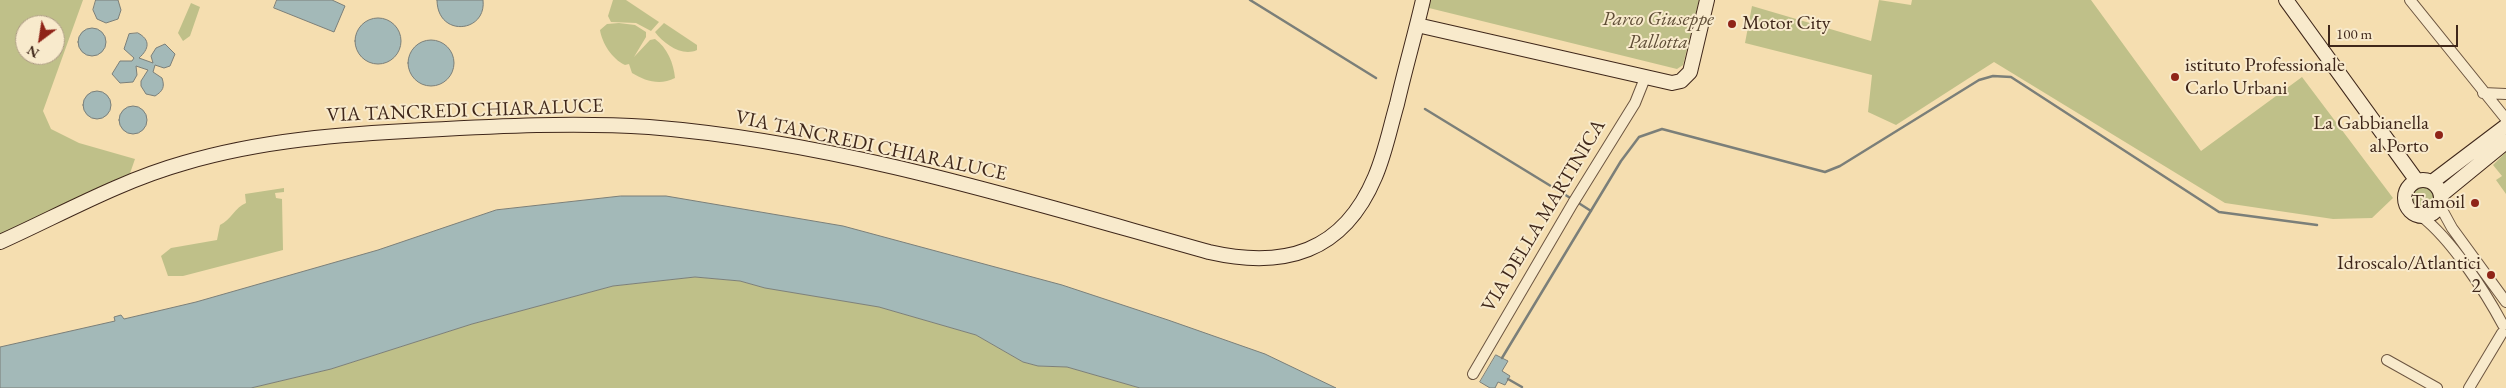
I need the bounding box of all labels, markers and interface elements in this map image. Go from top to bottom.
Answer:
park label: Parco Giuseppe Pallotta [1602,8,1714,55]
place label: Motor City [1742,12,1831,36]
north arrow [15,15,65,65]
scale bar [2331,15,2461,47]
marker: Motor City [1726,18,1738,30]
text: 100 m [2336,24,2372,43]
text: N [23,41,42,63]
place label: istituto Professionale Carlo Urbani [2185,54,2345,101]
marker: istituto Professionale Carlo Urbani [2169,71,2181,83]
street label: VIA TANCREDI CHIARALUCE [326,94,604,128]
street label: VIA TANCREDI CHIARALUCE [733,105,1009,187]
place label: La Gabbianella al Porto [2313,112,2429,159]
street label: VIA DELLA MARTINICA [1477,115,1611,317]
marker: La Gabbianella al Porto [2433,129,2445,141]
place label: Tamoil [2411,191,2465,215]
marker: Tamoil [2469,197,2481,209]
place label: Idroscalo/Atlantici 2 [2337,252,2481,299]
marker: Idroscalo/Atlantici 2 [2485,269,2497,281]

